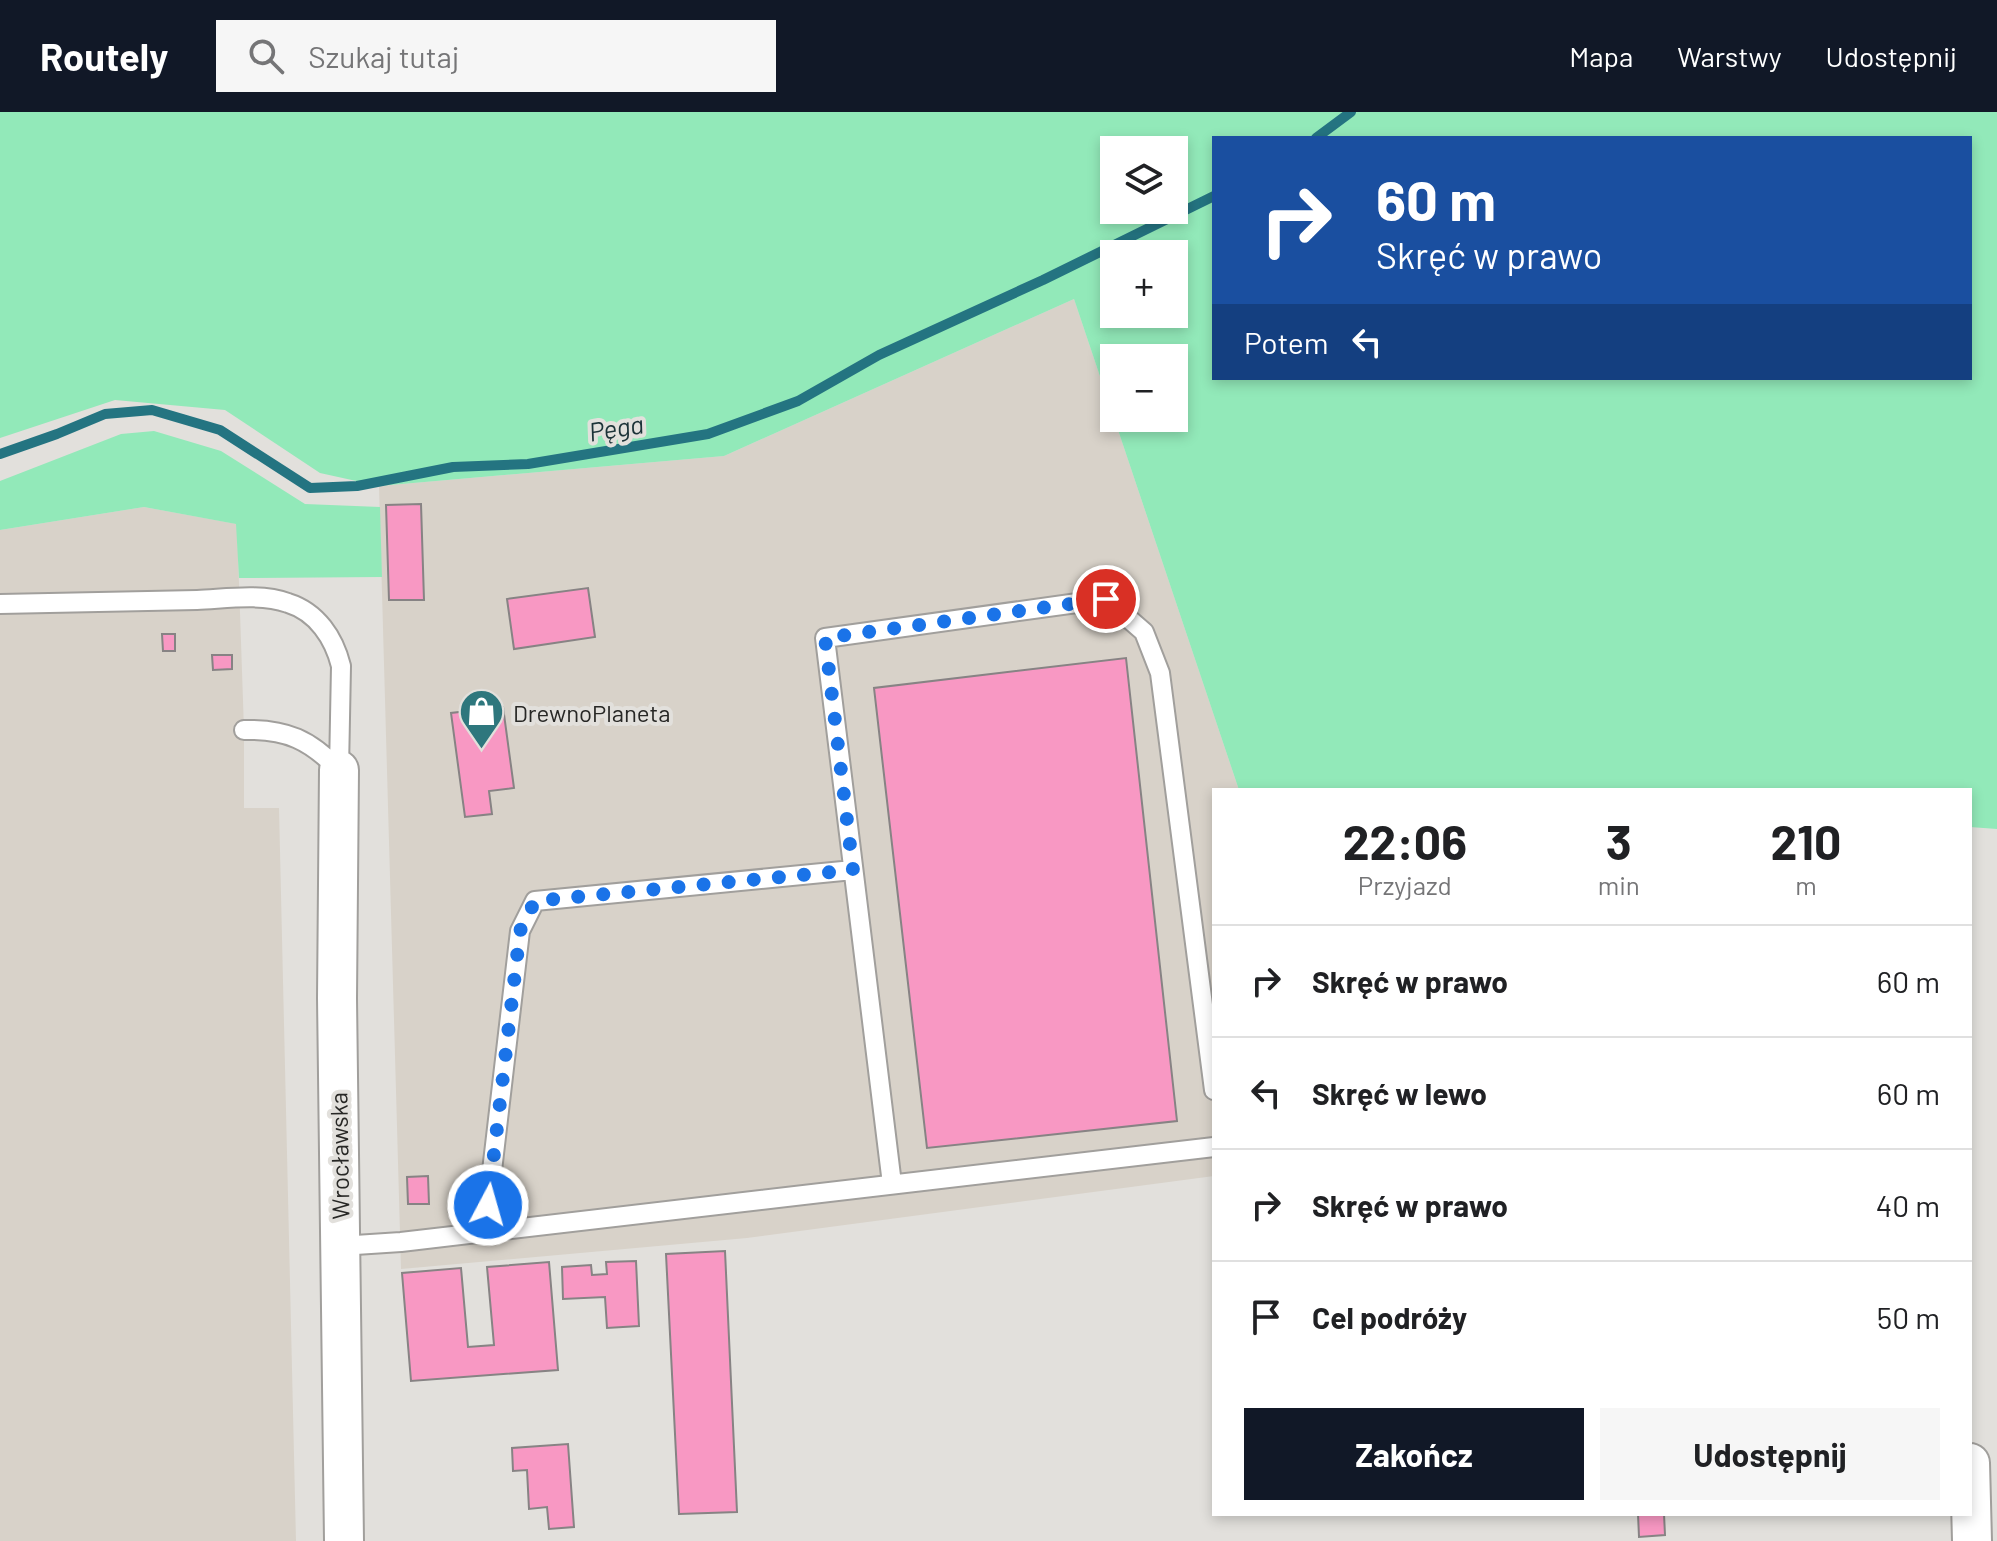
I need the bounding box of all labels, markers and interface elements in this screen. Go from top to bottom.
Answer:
search box [216,20,776,92]
text: Routely [40,33,168,79]
icon: search [244,34,288,78]
text: Szukaj tutaj [308,38,459,74]
text: Mapa [1569,39,1633,73]
text: Warstwy [1677,39,1782,73]
text: Udostępnij [1826,39,1957,73]
map controls [1100,136,1188,432]
button: layers [1100,136,1188,224]
text: 60 m [1376,165,1496,232]
icon: right [1244,168,1348,272]
text: Skręć w prawo [1376,233,1602,276]
button: + [1100,240,1188,328]
icon: left [1345,320,1389,364]
text: Potem [1244,324,1329,360]
button: − [1100,344,1188,432]
water label: Pęga [586,407,646,447]
pin [1072,565,1140,633]
icon: arrive [1084,577,1128,621]
shop icon: DrewnoPlaneta [458,688,506,751]
place label: DrewnoPlaneta [513,698,670,727]
text: 22:06 [1343,812,1467,870]
text: 3 [1606,812,1632,870]
text: 210 [1770,812,1841,870]
text: Przyjazd [1358,869,1452,900]
text: min [1598,869,1640,900]
text: m [1795,869,1817,900]
icon: right [1244,959,1288,1003]
text: Skręć w prawo [1312,963,1508,999]
text: 60 m [1877,963,1940,999]
icon: left [1244,1071,1288,1115]
text: Skręć w lewo [1312,1075,1487,1111]
text: 60 m [1877,1075,1940,1111]
street label: Wrocławska [323,1092,355,1220]
position arrow [446,1163,530,1247]
icon: right [1244,1183,1288,1227]
text: Skręć w prawo [1312,1187,1508,1223]
text: 40 m [1876,1187,1940,1223]
icon: arrive [1244,1295,1288,1339]
text: Cel podróży [1312,1299,1467,1335]
text: 50 m [1877,1299,1940,1335]
button: Zakończ [1244,1408,1584,1500]
button: Udostępnij [1600,1408,1940,1500]

